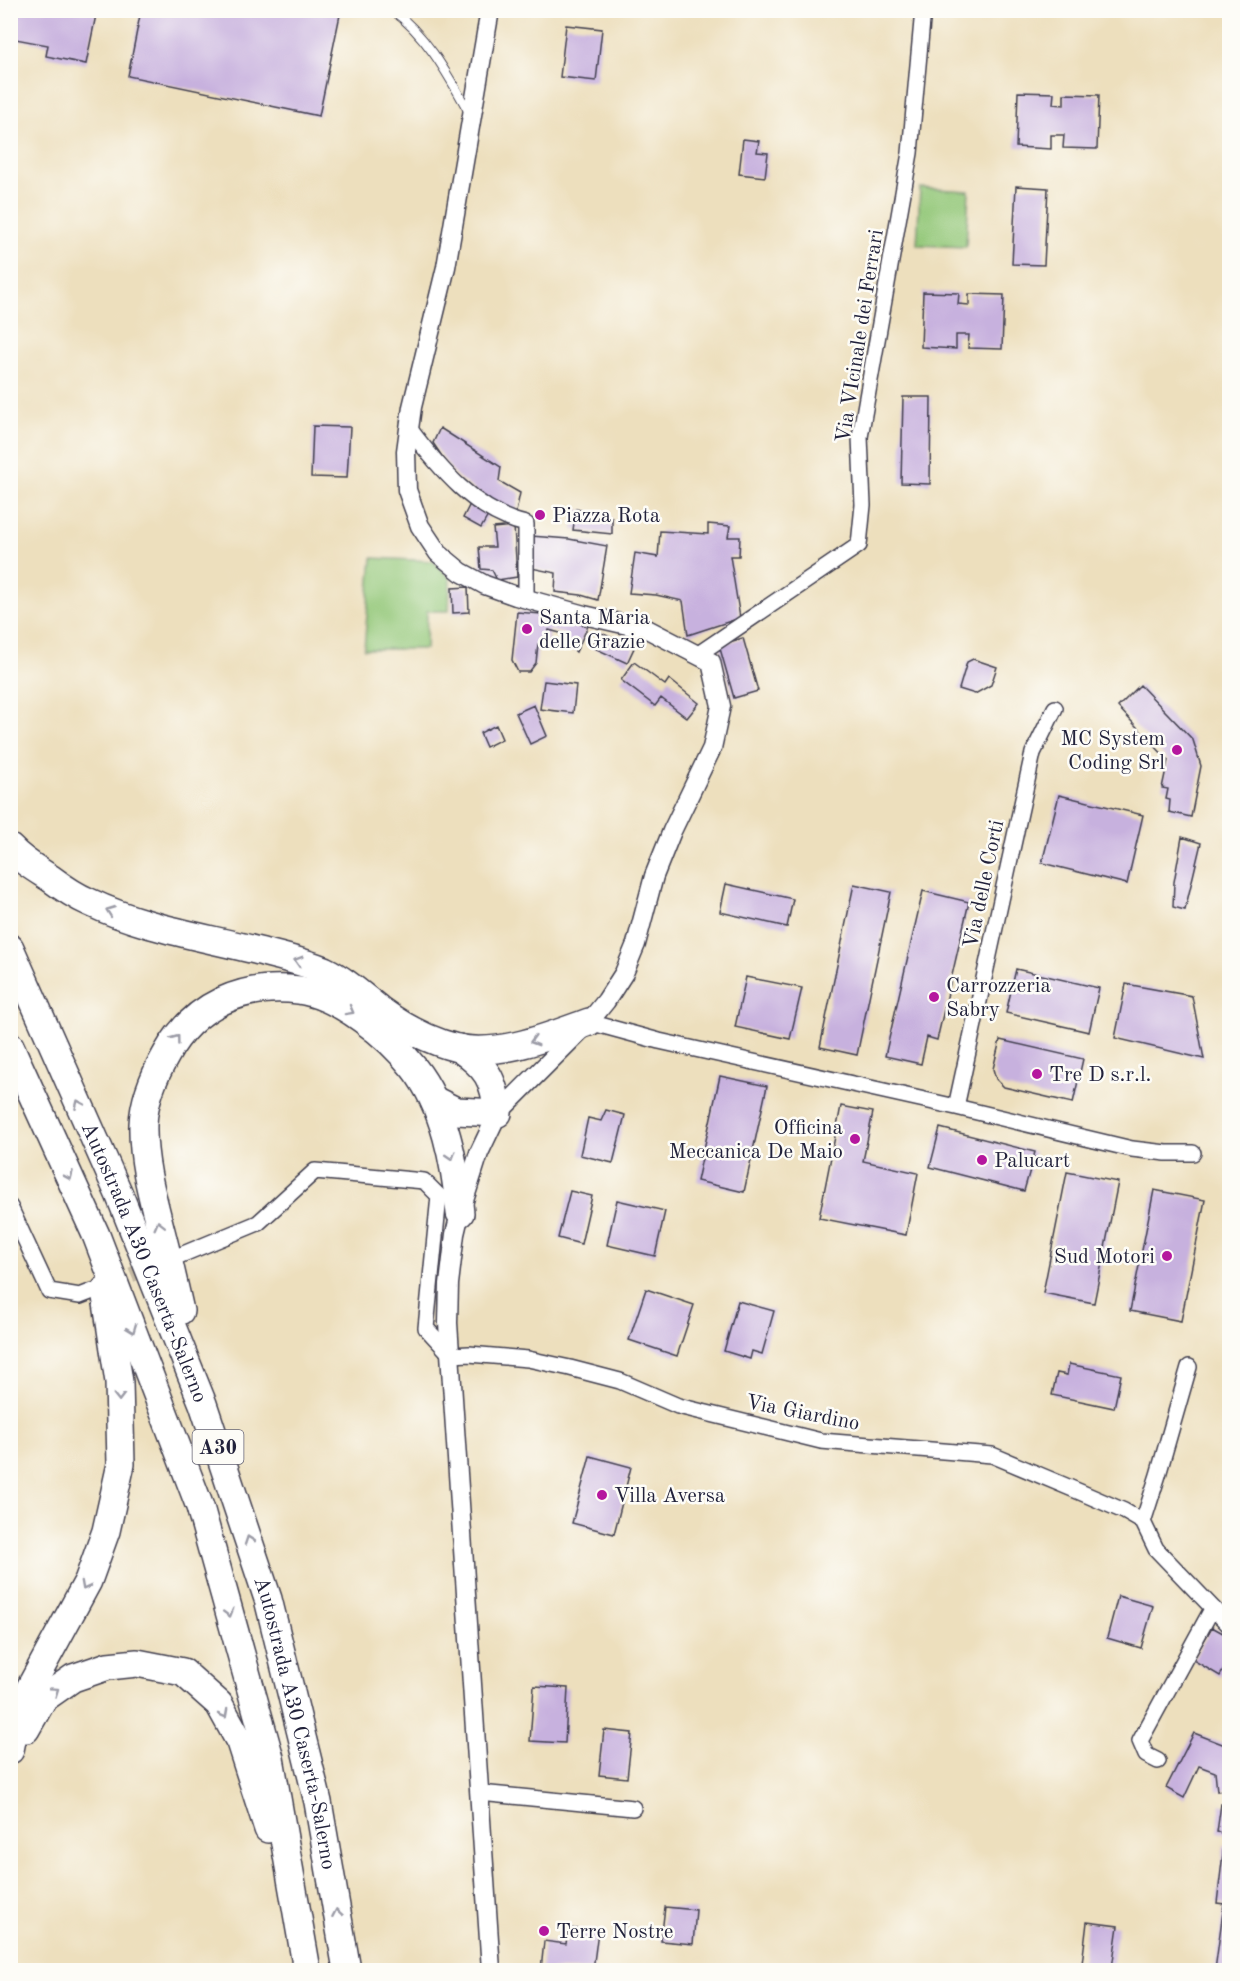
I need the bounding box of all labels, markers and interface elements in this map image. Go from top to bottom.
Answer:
street label: Via VIcinale dei Ferrari [833,228,888,444]
place label: Piazza Rota [552,506,660,527]
marker: Piazza Rota [533,508,547,522]
place label: Santa Maria delle Grazie [539,608,650,653]
marker: Santa Maria delle Grazie [520,622,534,636]
place label: MC System Coding Srl [1061,729,1165,774]
marker: MC System Coding Srl [1170,743,1184,757]
street label: Via delle Corti [961,818,1008,950]
one-way arrow [105,905,116,918]
one-way arrow [293,956,304,968]
place label: Carrozzeria Sabry [946,976,1051,1021]
marker: Carrozzeria Sabry [927,990,941,1004]
one-way arrow [344,1004,354,1016]
one-way arrow [169,1034,180,1045]
one-way arrow [529,1034,540,1046]
place label: Tre D s.r.l. [1049,1065,1151,1086]
marker: Tre D s.r.l. [1030,1067,1044,1081]
one-way arrow [74,1099,86,1110]
place label: Officina Meccanica De Maio [669,1118,843,1163]
street label: Autostrada A30 Caserta-Salerno [77,1120,210,1406]
marker: Officina Meccanica De Maio [848,1132,862,1146]
one-way arrow [444,1150,456,1160]
place label: Palucart [994,1151,1070,1172]
marker: Palucart [975,1153,989,1167]
one-way arrow [62,1169,74,1180]
one-way arrow [154,1220,167,1230]
place label: Sud Motori [1054,1247,1155,1268]
marker: Sud Motori [1160,1249,1174,1263]
one-way arrow [125,1323,137,1334]
street label: Via Giardino [744,1392,861,1435]
one-way arrow [113,1393,126,1402]
road number: A30 [192,1430,244,1464]
place label: Villa Aversa [614,1486,725,1507]
marker: Villa Aversa [595,1488,609,1502]
one-way arrow [243,1535,256,1546]
street label: Autostrada A30 Caserta-Salerno [249,1574,339,1871]
one-way arrow [80,1580,92,1591]
one-way arrow [222,1607,234,1618]
one-way arrow [48,1687,59,1698]
one-way arrow [217,1707,229,1718]
one-way arrow [331,1908,343,1918]
place label: Terre Nostre [556,1922,673,1943]
marker: Terre Nostre [537,1924,551,1938]

